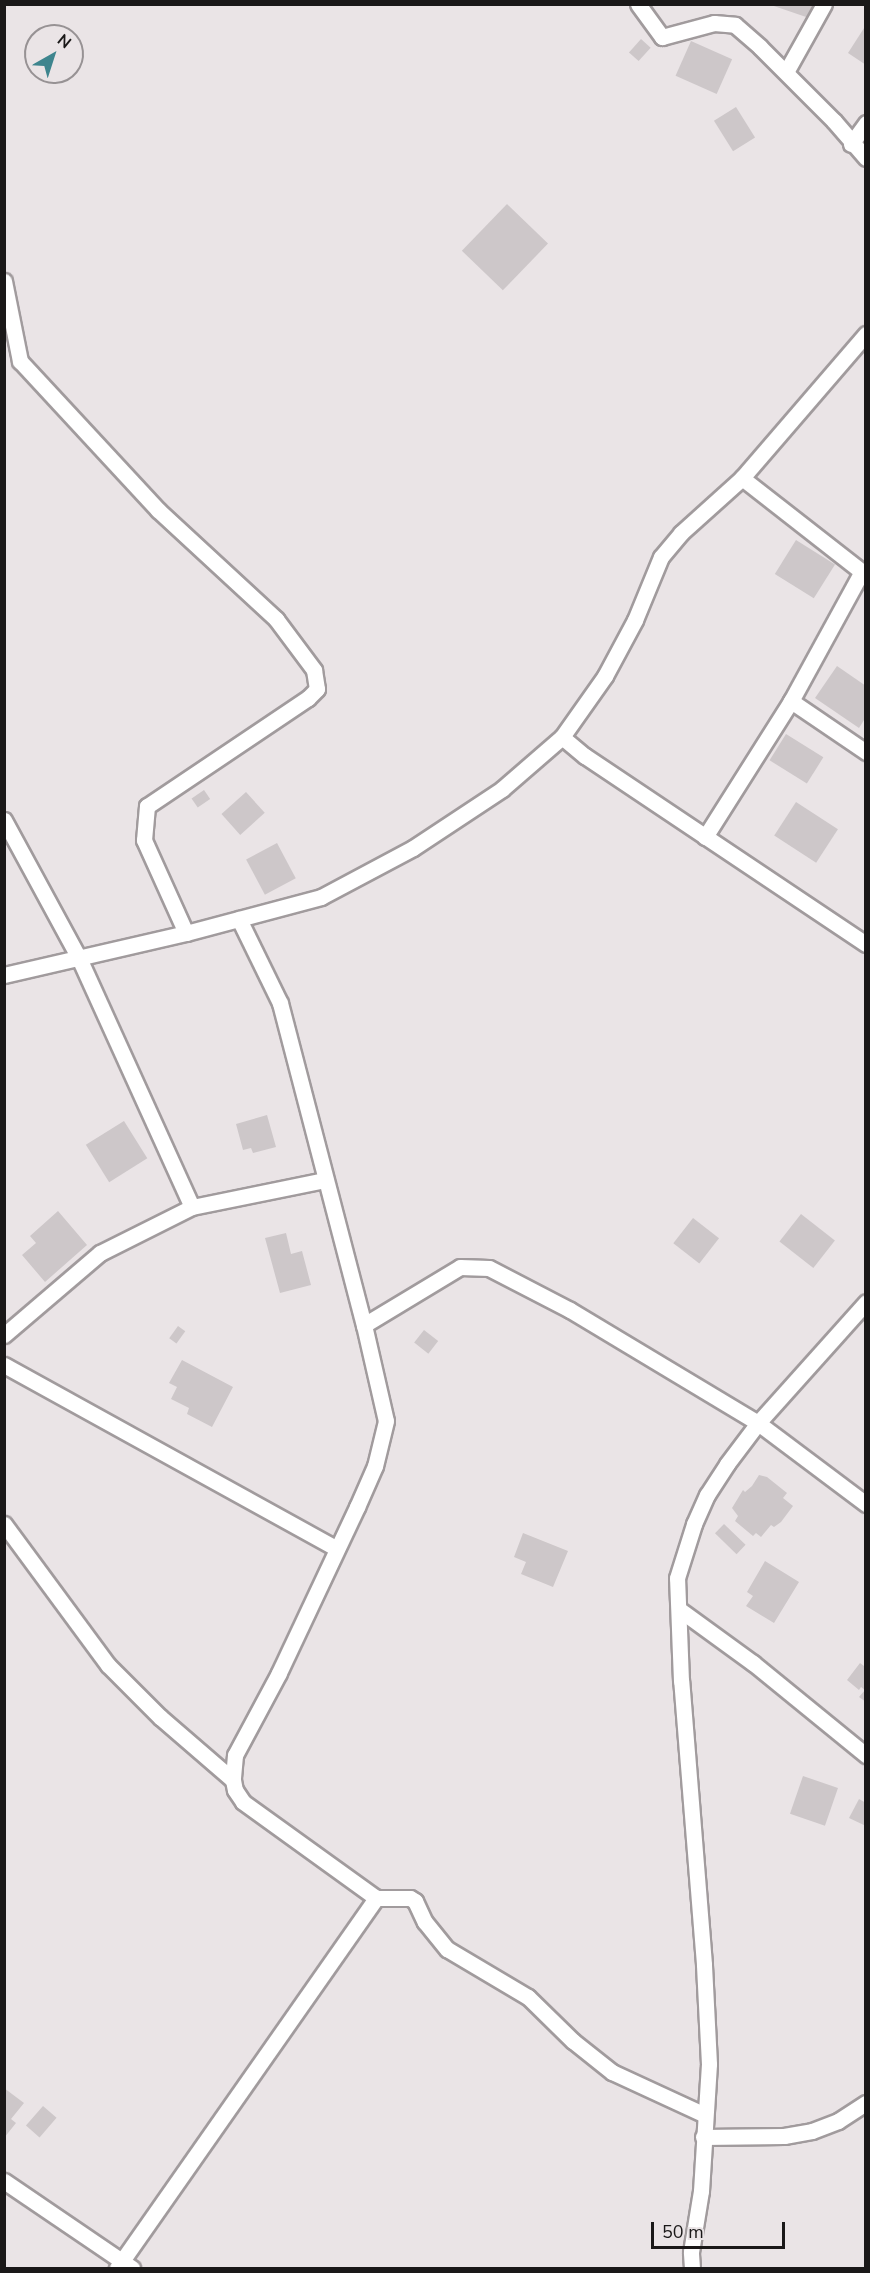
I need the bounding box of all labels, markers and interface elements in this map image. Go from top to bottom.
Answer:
north arrow [24,24,84,84]
text: N [52,29,76,54]
scale bar [654,2210,788,2248]
text: 50 m [662,2220,704,2244]

